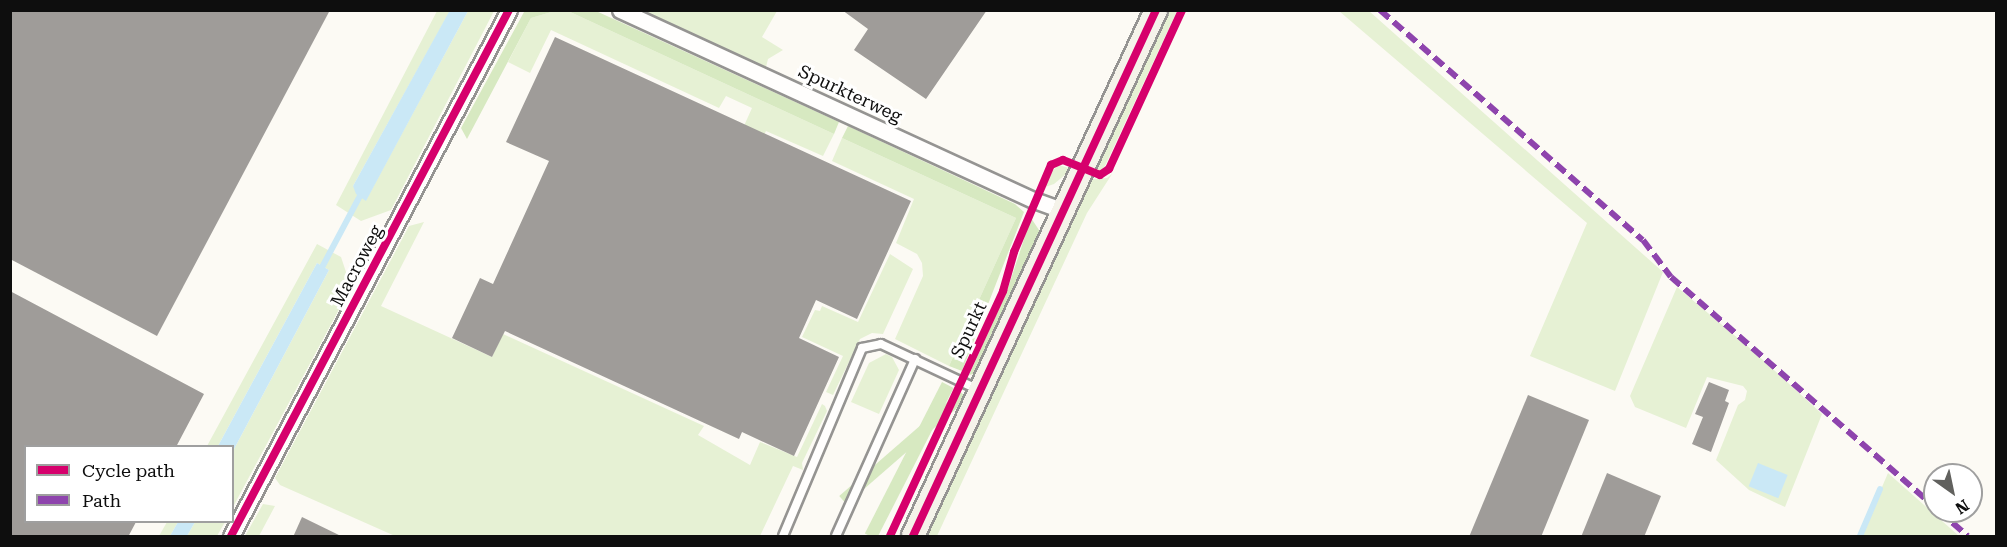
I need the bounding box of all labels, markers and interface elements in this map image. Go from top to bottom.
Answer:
street label: Spurkterweg [795,61,905,127]
street label: Macroweg [327,222,387,310]
street label: Spurkt [947,298,991,362]
legend [24,445,234,523]
text: Cycle path [82,460,175,481]
north arrow [1923,463,1983,523]
text: Path [82,490,121,511]
text: N [1952,496,1972,518]

